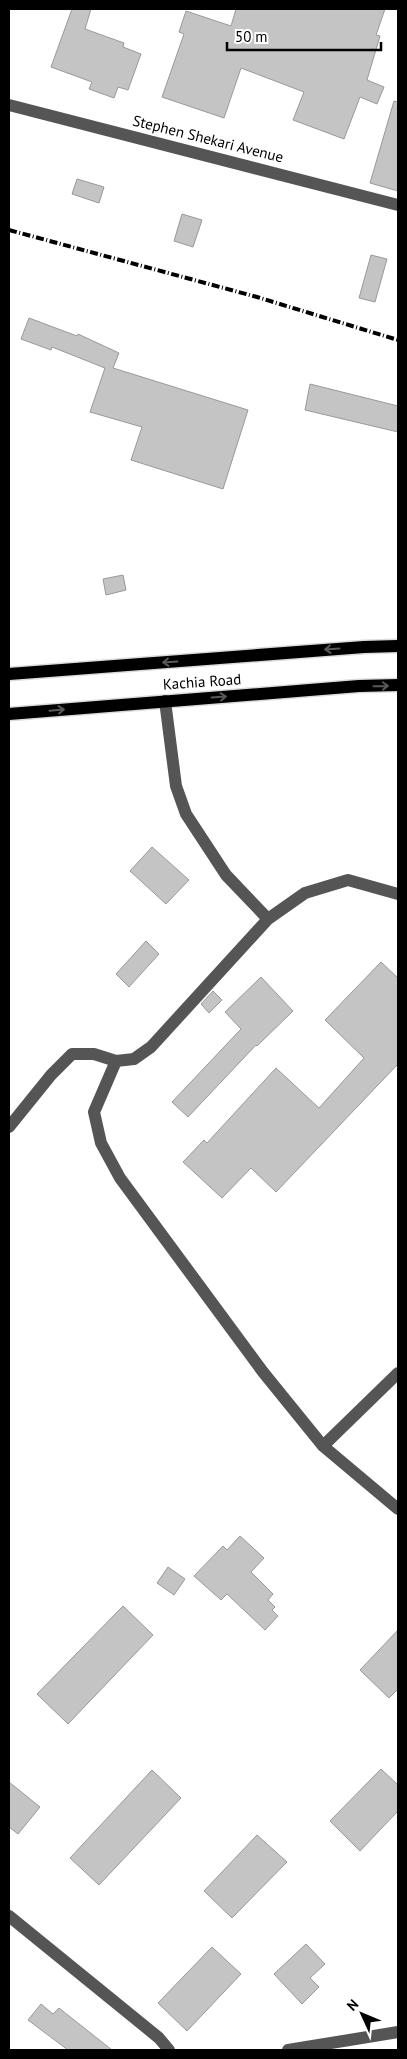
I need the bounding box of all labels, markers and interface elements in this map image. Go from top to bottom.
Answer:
scale bar [227,20,381,52]
text: 50 m [235,27,268,46]
street label: Stephen Shekari Avenue [131,111,285,166]
one-way arrow [324,644,340,654]
one-way arrow [162,657,178,666]
street label: Kachia Road [162,669,242,694]
one-way arrow [373,681,389,691]
one-way arrow [211,692,227,702]
one-way arrow [49,705,65,715]
north arrow [337,1989,387,2039]
text: N [343,1995,362,2015]

